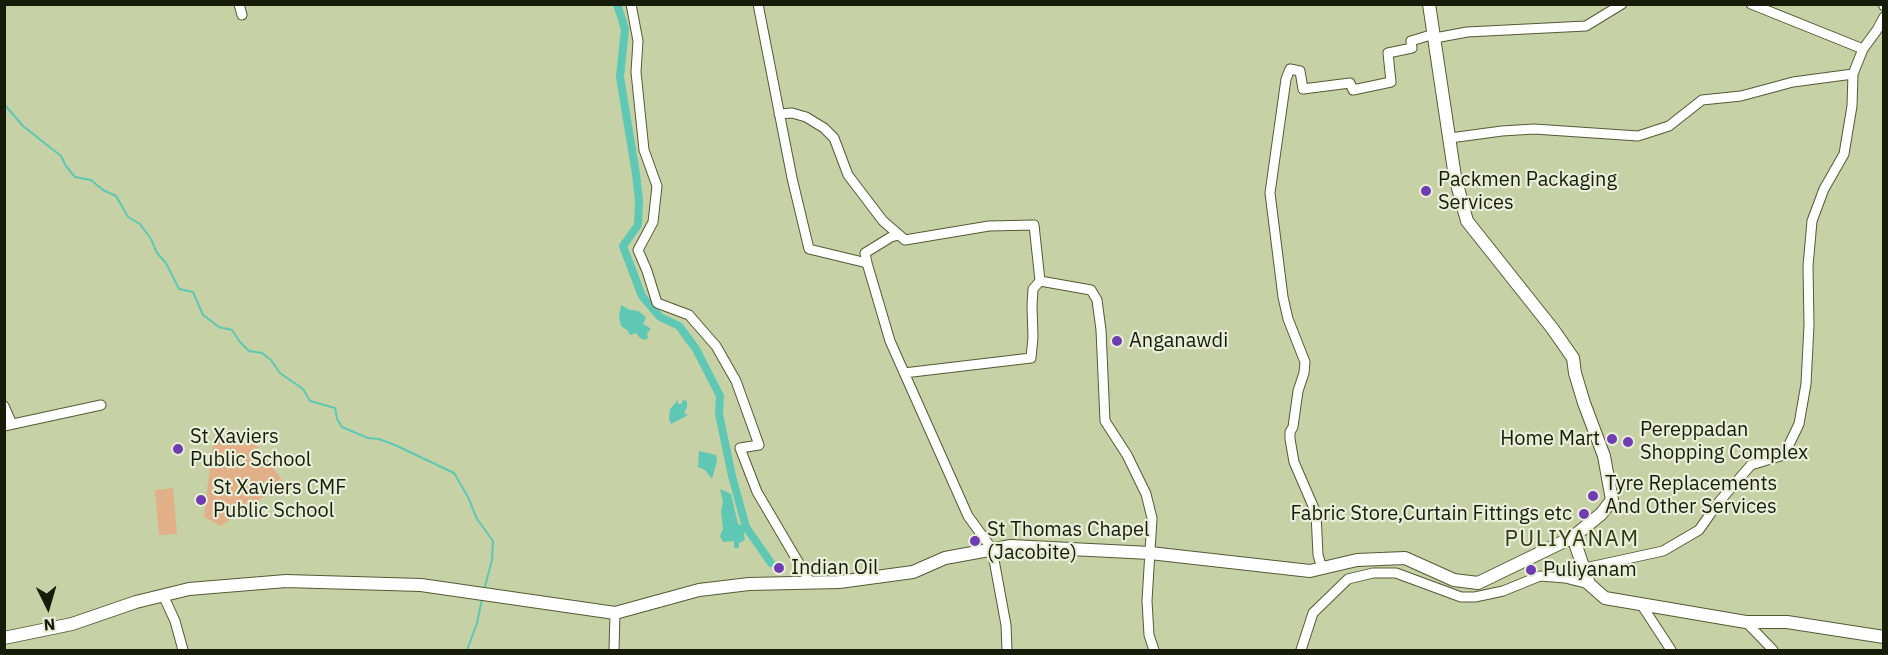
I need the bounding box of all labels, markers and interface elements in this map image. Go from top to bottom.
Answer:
place label: Packmen Packaging Services [1438,168,1617,215]
marker: Packmen Packaging Services [1419,184,1433,198]
place label: Anganawdi [1129,329,1228,353]
marker: Anganawdi [1110,334,1124,348]
place label: Pereppadan Shopping Complex [1640,418,1808,465]
place label: St Xaviers Public School [190,425,311,472]
place label: Home Mart [1500,427,1600,451]
marker: Home Mart [1605,432,1619,446]
marker: Pereppadan Shopping Complex [1621,435,1635,449]
marker: St Xaviers Public School [171,442,185,456]
place label: Tyre Replacements And Other Services [1605,472,1777,519]
place label: St Xaviers CMF Public School [213,476,346,523]
marker: Tyre Replacements And Other Services [1586,489,1600,503]
marker: St Xaviers CMF Public School [194,493,208,507]
place label: Fabric Store,Curtain Fittings etc [1290,502,1572,526]
marker: Fabric Store,Curtain Fittings etc [1577,507,1591,521]
place label: St Thomas Chapel (Jacobite) [987,518,1149,565]
district label: PULIYANAM [1504,527,1640,553]
marker: St Thomas Chapel (Jacobite) [968,534,982,548]
place label: Indian Oil [791,556,878,580]
place label: Puliyanam [1543,558,1637,582]
marker: Indian Oil [772,561,786,575]
marker: Puliyanam [1524,563,1538,577]
north arrow [18,577,78,637]
text: N [43,614,56,635]

